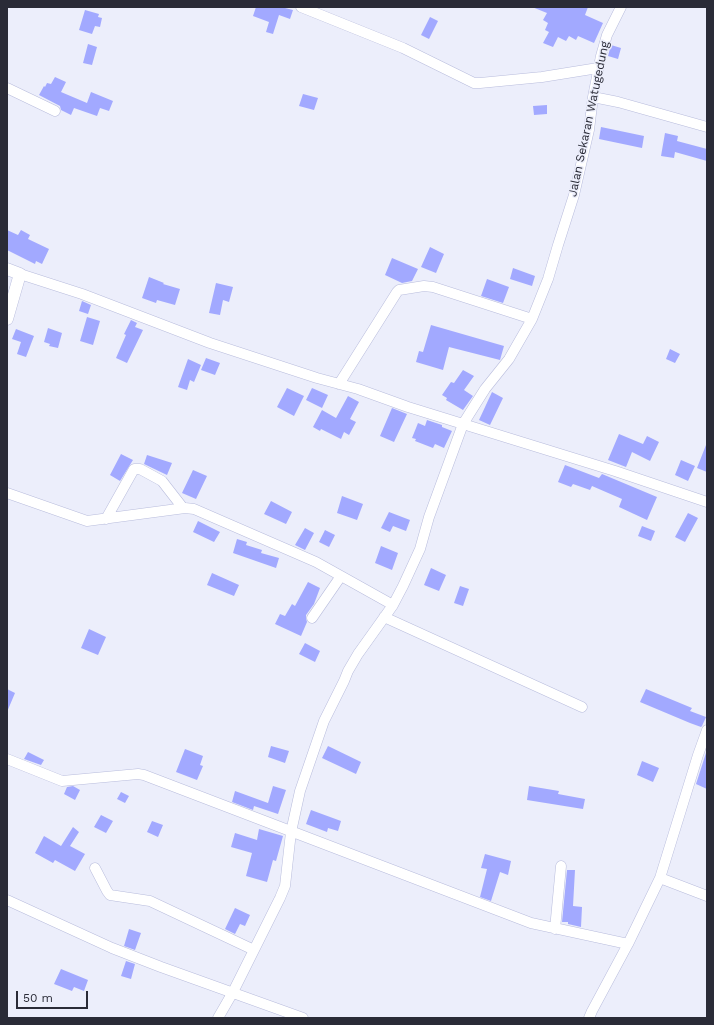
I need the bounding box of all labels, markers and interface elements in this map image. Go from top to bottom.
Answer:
street label: Jalan Sekaran Watugedung [565,40,613,198]
scale bar [18,983,90,1009]
text: 50 m [23,991,53,1005]

